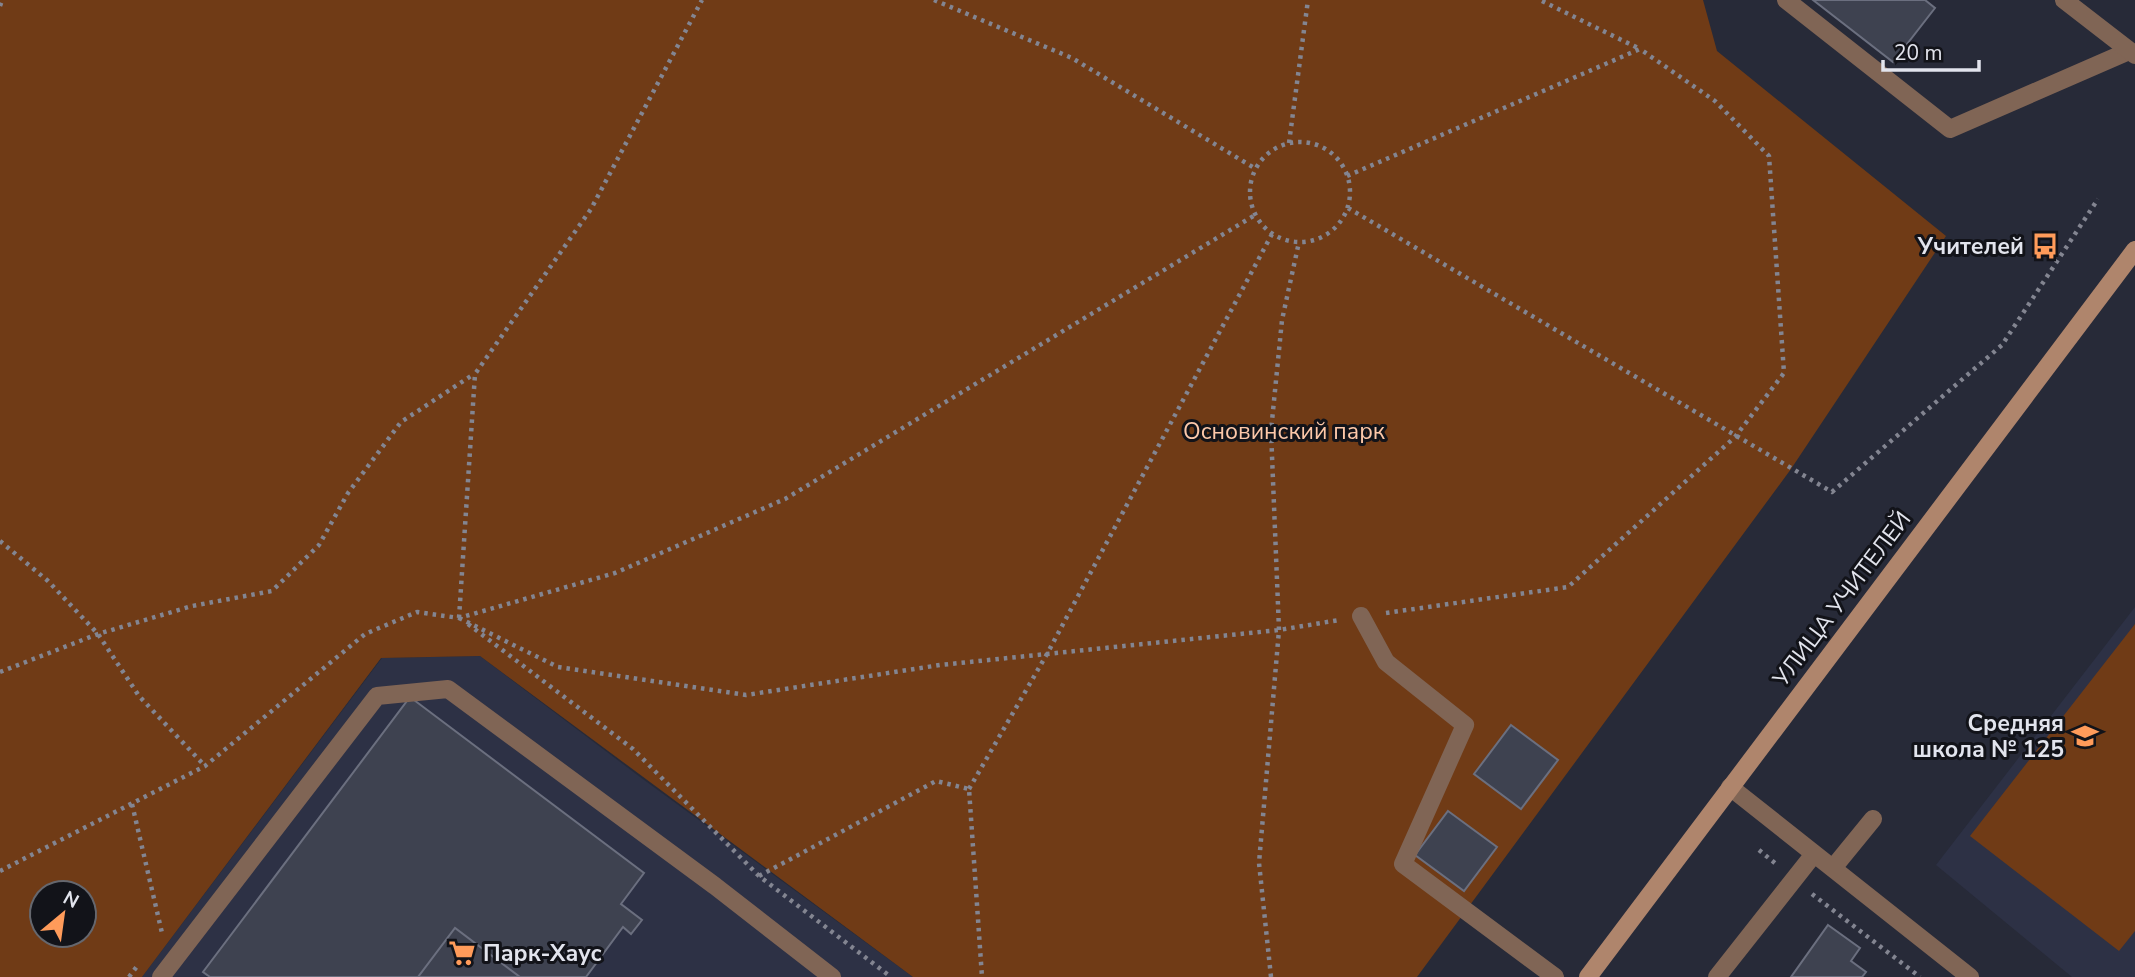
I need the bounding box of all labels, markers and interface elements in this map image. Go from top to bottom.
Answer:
scale bar [1883,28,1979,72]
text: 20 m [1894,39,1943,67]
place label: Учителей [1917,231,2024,262]
bus stop icon: Учителей [2030,231,2060,261]
park label: Основинский парк [1183,416,1386,447]
street label: УЛИЦА УЧИТЕЛЕЙ [1765,505,1918,694]
place label: Средняя школа № 125 [1913,708,2064,765]
school or university icon: Средняя школа № 125 [2070,721,2100,751]
north arrow [28,879,98,949]
text: N [58,885,83,915]
supermarket icon: Парк-Хаус [447,938,477,968]
place label: Парк-Хаус [483,938,602,969]

